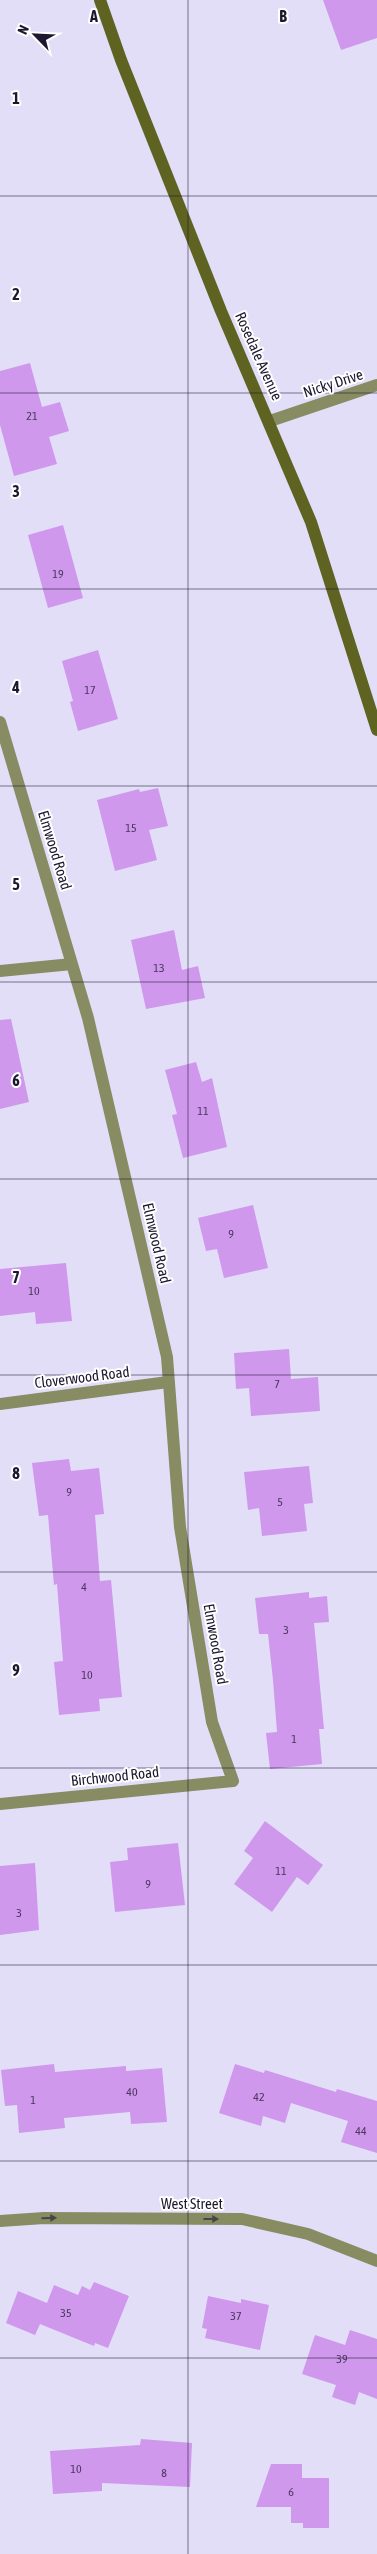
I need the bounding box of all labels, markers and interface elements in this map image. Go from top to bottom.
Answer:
text: A [89,7,98,25]
text: B [279,7,287,25]
north arrow [10,10,60,60]
text: N [14,23,32,37]
text: 1 [12,89,20,107]
text: 2 [12,285,20,303]
street label: Rosedale Avenue [232,309,286,403]
street label: Nicky Drive [301,365,365,401]
house number: 21 [26,409,38,423]
text: 3 [12,482,20,500]
house number: 19 [52,567,64,581]
text: 4 [11,678,20,696]
house number: 17 [84,683,96,697]
street label: Elmwood Road [35,808,75,892]
house number: 15 [125,821,137,835]
text: 5 [12,875,20,893]
house number: 13 [153,961,165,975]
text: 6 [12,1071,20,1089]
house number: 11 [197,1104,209,1118]
street label: Elmwood Road [140,1201,174,1285]
house number: 9 [228,1227,234,1241]
text: 7 [12,1268,20,1286]
house number: 10 [28,1284,40,1298]
street label: Cloverwood Road [34,1363,130,1391]
house number: 7 [274,1377,280,1391]
text: 8 [12,1464,20,1482]
house number: 9 [66,1485,72,1499]
house number: 5 [277,1495,283,1509]
house number: 4 [81,1580,87,1594]
street label: Elmwood Road [201,1602,231,1686]
house number: 3 [283,1623,289,1637]
text: 9 [12,1661,20,1679]
house number: 10 [81,1668,93,1682]
house number: 1 [291,1732,297,1746]
street label: Birchwood Road [70,1763,160,1789]
house number: 11 [275,1864,287,1878]
house number: 9 [145,1877,151,1891]
house number: 3 [16,1906,22,1920]
house number: 40 [126,2085,138,2099]
house number: 42 [253,2090,265,2104]
house number: 1 [30,2093,36,2107]
house number: 44 [355,2124,367,2138]
street label: West Street [161,2195,223,2212]
one-way arrow [41,2214,57,2222]
one-way arrow [203,2215,219,2223]
house number: 35 [60,2306,72,2320]
house number: 37 [230,2309,242,2323]
house number: 39 [336,2352,348,2366]
house number: 10 [70,2462,82,2476]
house number: 8 [161,2466,167,2480]
house number: 6 [288,2485,294,2499]

